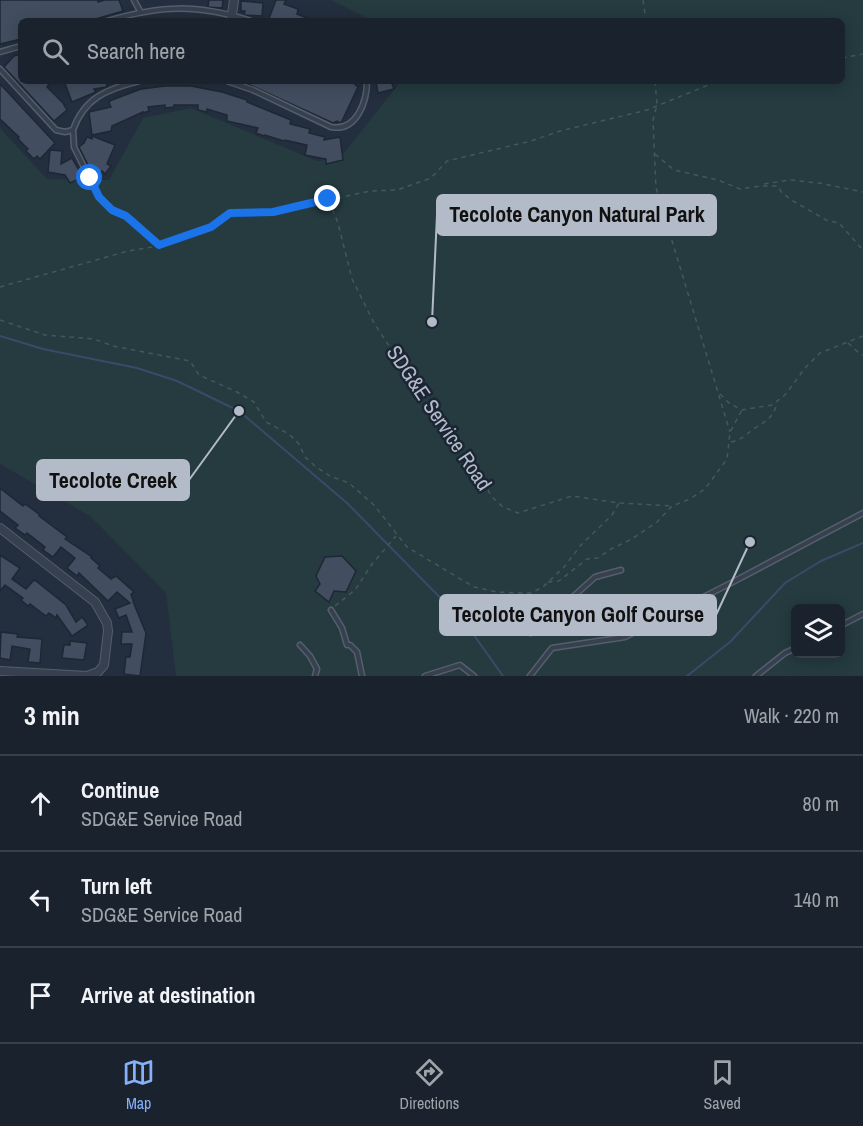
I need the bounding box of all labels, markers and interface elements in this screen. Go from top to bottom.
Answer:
search box [18,18,845,84]
icon: search [39,35,72,68]
text: Search here [87,36,185,66]
route start [76,164,102,190]
route end [314,185,340,211]
callout: Tecolote Canyon Natural Park [437,195,716,235]
text: Tecolote Canyon Natural Park [449,199,706,229]
street label: SDG&E Service Road [380,339,499,496]
callout: Tecolote Creek [37,460,189,500]
text: Tecolote Creek [49,465,178,495]
callout: Tecolote Canyon Golf Course [440,595,716,635]
text: Tecolote Canyon Golf Course [452,599,704,629]
map controls [791,604,845,658]
button: layers [791,604,845,658]
text: 3 min [24,698,80,733]
text: Walk · 220 m [744,702,839,729]
text: Continue [81,775,159,805]
icon: ahead [24,787,57,820]
text: 80 m [803,790,839,817]
text: SDG&E Service Road [81,805,242,832]
text: Turn left [81,871,152,901]
icon: left [24,883,57,916]
text: 140 m [793,886,839,913]
text: SDG&E Service Road [81,901,242,928]
icon: arrive [24,979,57,1012]
text: Arrive at destination [81,980,255,1010]
tab: Map [122,1056,155,1114]
tab: Directions [399,1056,459,1114]
tab: Saved [704,1056,741,1114]

